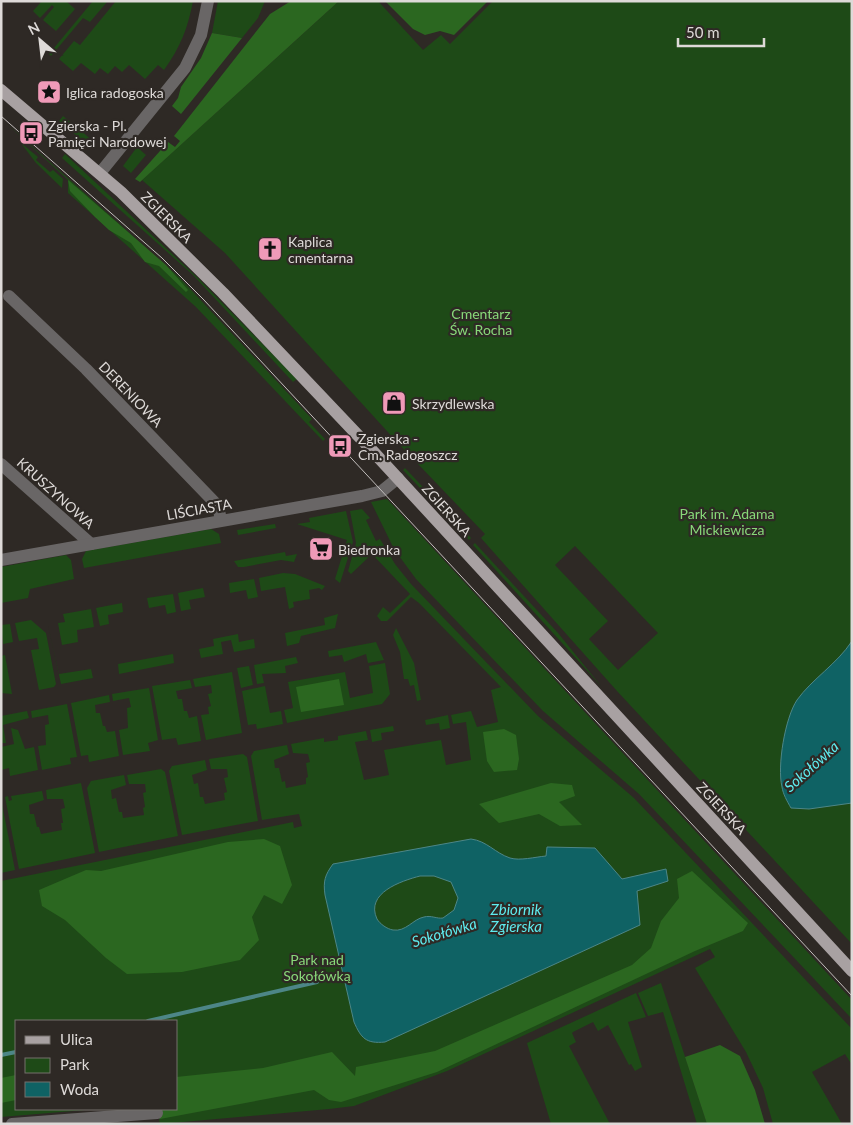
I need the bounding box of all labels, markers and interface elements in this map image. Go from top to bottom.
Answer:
north arrow [15,15,65,65]
scale bar [678,15,764,47]
text: N [25,18,42,38]
text: 50 m [686,23,720,41]
place icon: Iglica radogoska [36,79,62,105]
place label: Iglica radogoska [66,84,164,101]
place label: Zgierska - Pl. Pamięci Narodowej [48,117,167,150]
bus stop icon: Zgierska - Pl. Pamięci Narodowej [18,120,44,146]
street label: ZGIERSKA [138,188,197,247]
place label: Kaplica cmentarna [288,233,353,266]
church icon: Kaplica cmentarna [257,236,283,262]
park label: Cmentarz Św. Rocha [450,305,512,338]
street label: DERENIOWA [95,358,167,431]
shop icon: Skrzydlewska [381,390,407,416]
place label: Skrzydlewska [412,395,495,412]
place label: Zgierska - Cm. Radogoszcz [358,430,457,463]
bus stop icon: Zgierska - Cm. Radogoszcz [327,433,353,459]
street label: KRUSZYNOWA [14,454,99,533]
street label: ZGIERSKA [419,480,476,540]
street label: LIŚCIASTA [165,495,233,523]
park label: Park im. Adama Mickiewicza [680,505,774,538]
supermarket icon: Biedronka [308,536,334,562]
place label: Biedronka [338,541,400,558]
water label: Sokołówka [780,737,842,795]
street label: ZGIERSKA [693,778,751,838]
water label: Zbiornik Zgierska [489,900,542,935]
water label: Sokołówka [409,913,479,950]
park label: Park nad Sokołówką [283,951,351,984]
legend [15,1020,178,1110]
text: Ulica [60,1030,93,1048]
text: Park [60,1055,90,1073]
text: Woda [60,1080,99,1098]

